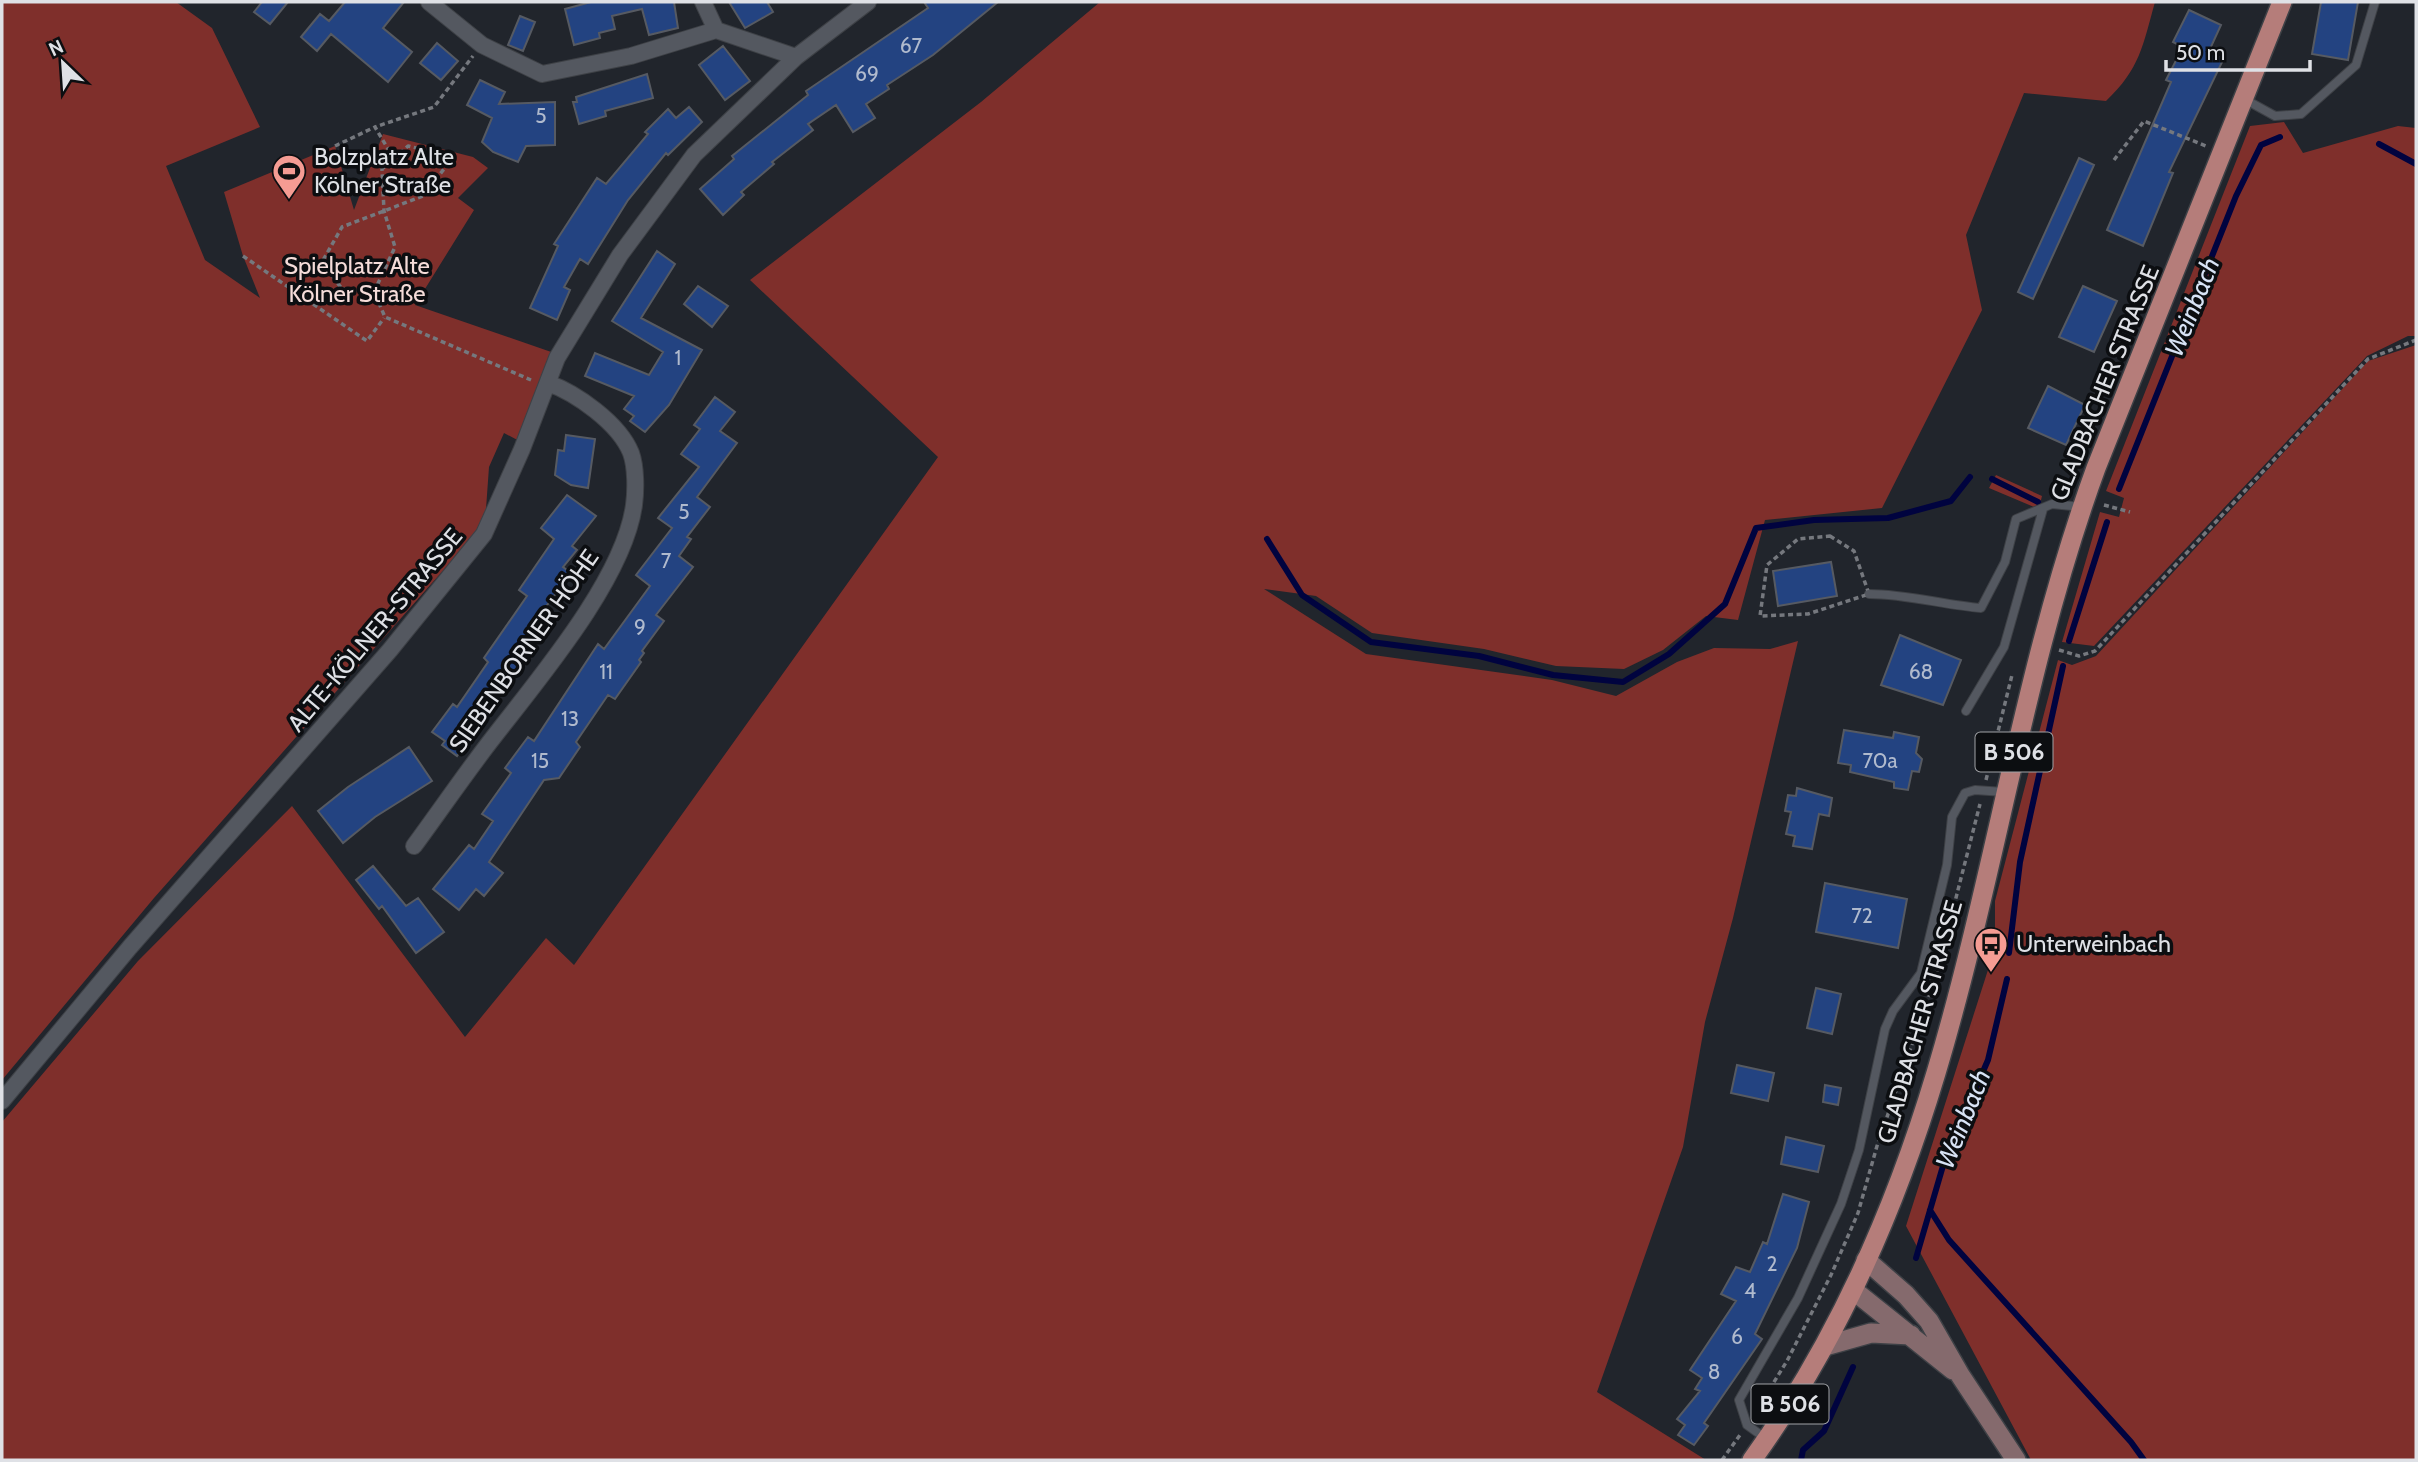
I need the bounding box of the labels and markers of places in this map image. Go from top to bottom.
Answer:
place label: Bolzplatz Alte Kölner Straße [314,142,454,199]
sports icon: Bolzplatz Alte Kölner Straße [270,152,308,201]
bus stop icon: Unterweinbach [1972,925,2010,974]
place label: Unterweinbach [2016,929,2171,958]

